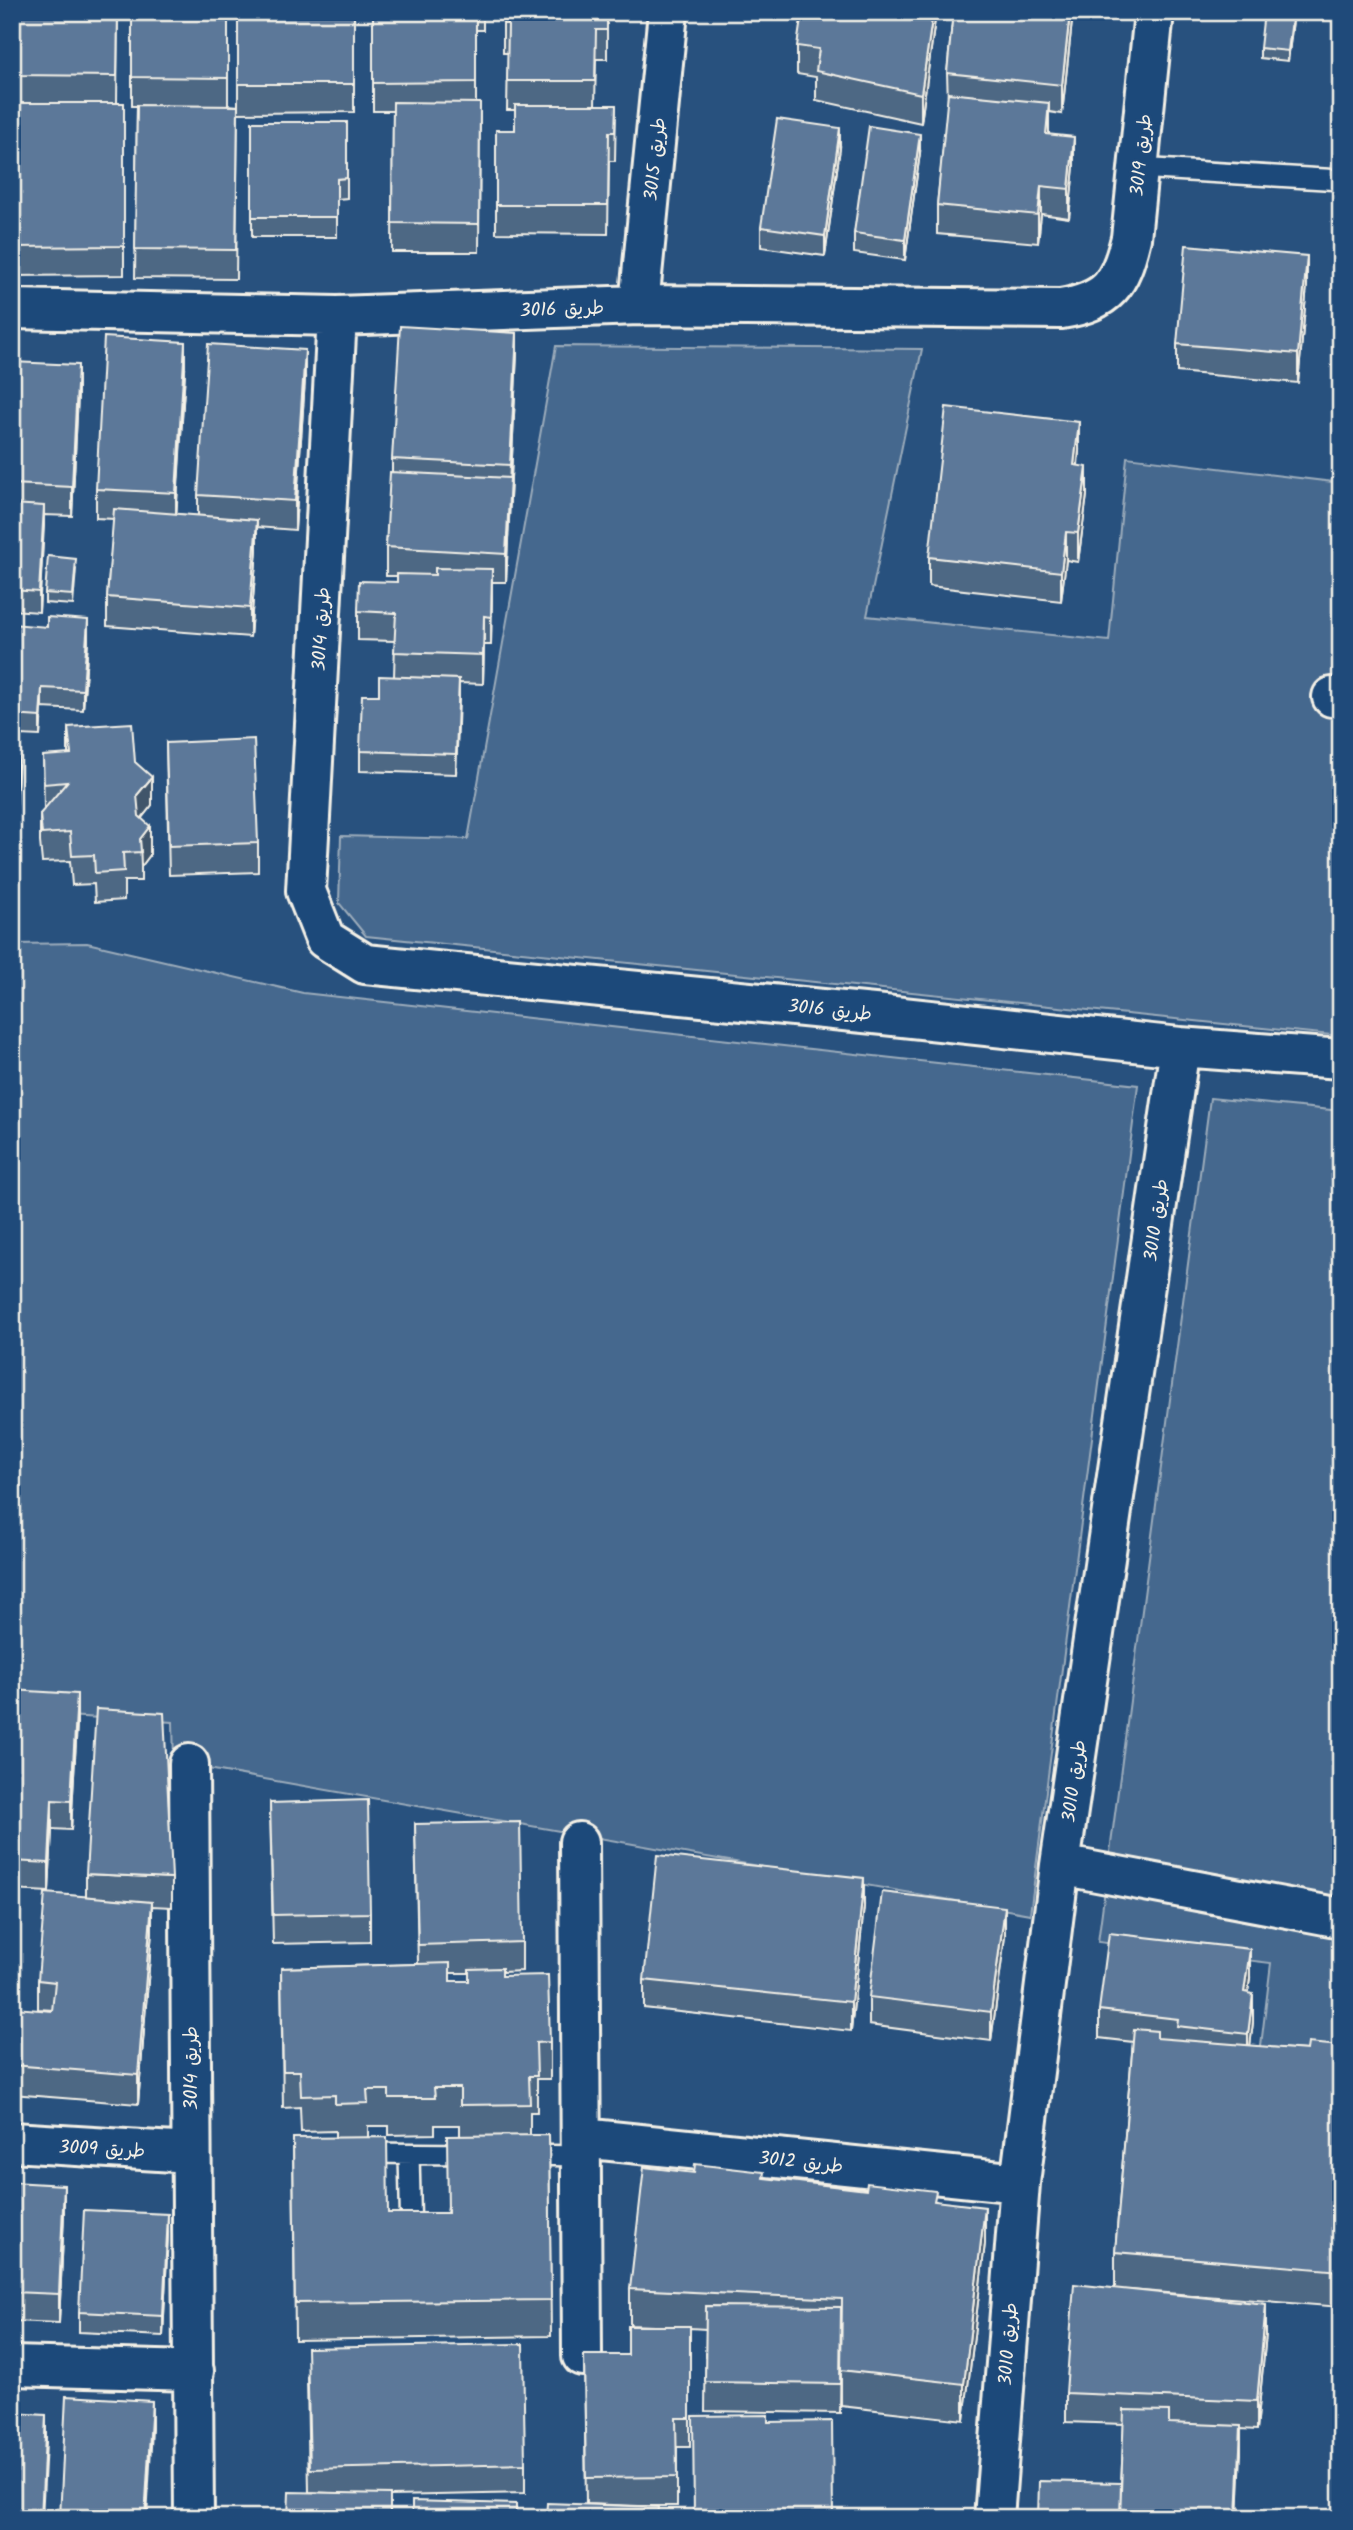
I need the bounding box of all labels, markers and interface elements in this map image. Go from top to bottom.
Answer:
street label: طريق 3019 [1123,112,1161,198]
street label: طريق 3015 [637,116,675,203]
street label: طريق 3016 [519,294,605,326]
street label: طريق 3014 [305,586,339,672]
street label: طريق 3016 [786,992,873,1030]
street label: طريق 3010 [1136,1177,1178,1264]
street label: طريق 3010 [1054,1738,1096,1825]
street label: طريق 3014 [177,2026,207,2110]
street label: طريق 3009 [58,2133,146,2167]
street label: طريق 3012 [757,2144,845,2182]
street label: طريق 3010 [991,2302,1027,2387]

